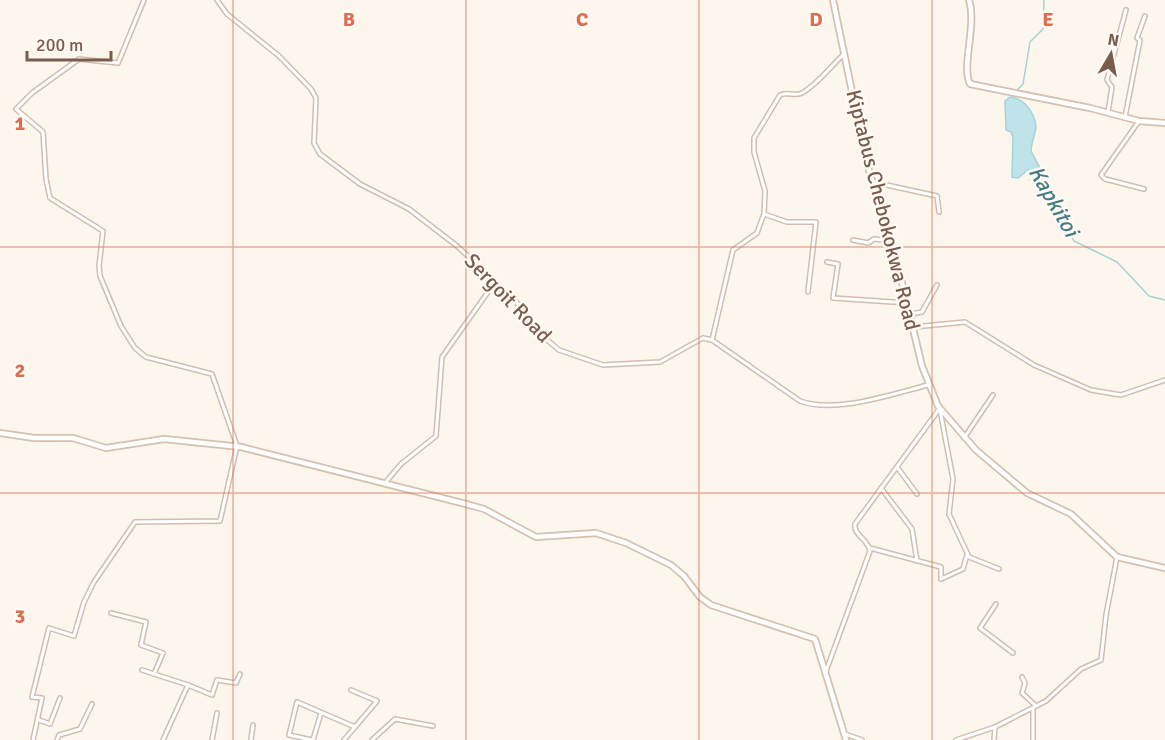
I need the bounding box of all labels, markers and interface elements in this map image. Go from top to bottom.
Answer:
text: B [343,7,355,32]
text: C [576,7,588,32]
text: D [809,7,823,32]
text: E [1042,7,1054,32]
scale bar [27,24,111,62]
north arrow [1081,24,1141,84]
text: N [1106,29,1121,51]
text: 200 m [36,34,83,56]
street label: Kiptabus Chebokokwa Road [840,87,926,333]
text: 1 [15,111,26,136]
water label: Kapkitoi [1023,161,1086,243]
street label: Sergoit Road [459,248,557,348]
text: 2 [15,358,25,383]
text: 3 [15,604,25,629]

